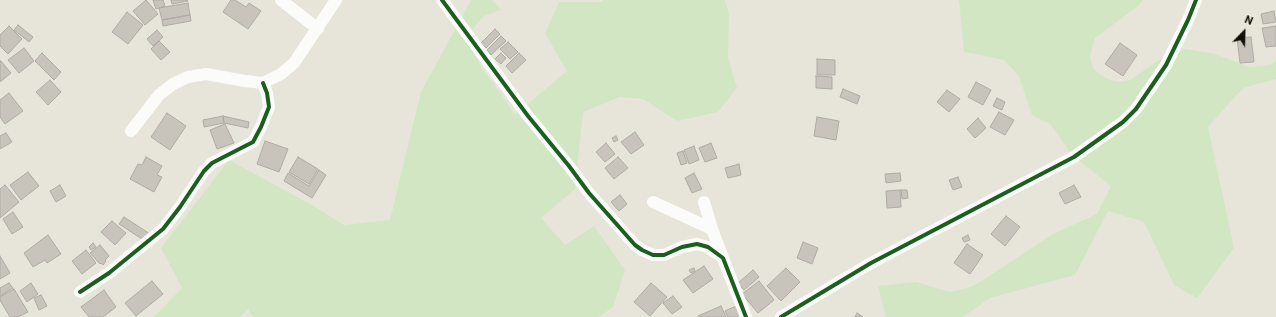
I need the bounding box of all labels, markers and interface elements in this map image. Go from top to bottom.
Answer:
north arrow [1224,12,1264,52]
text: N [1243,13,1255,28]

